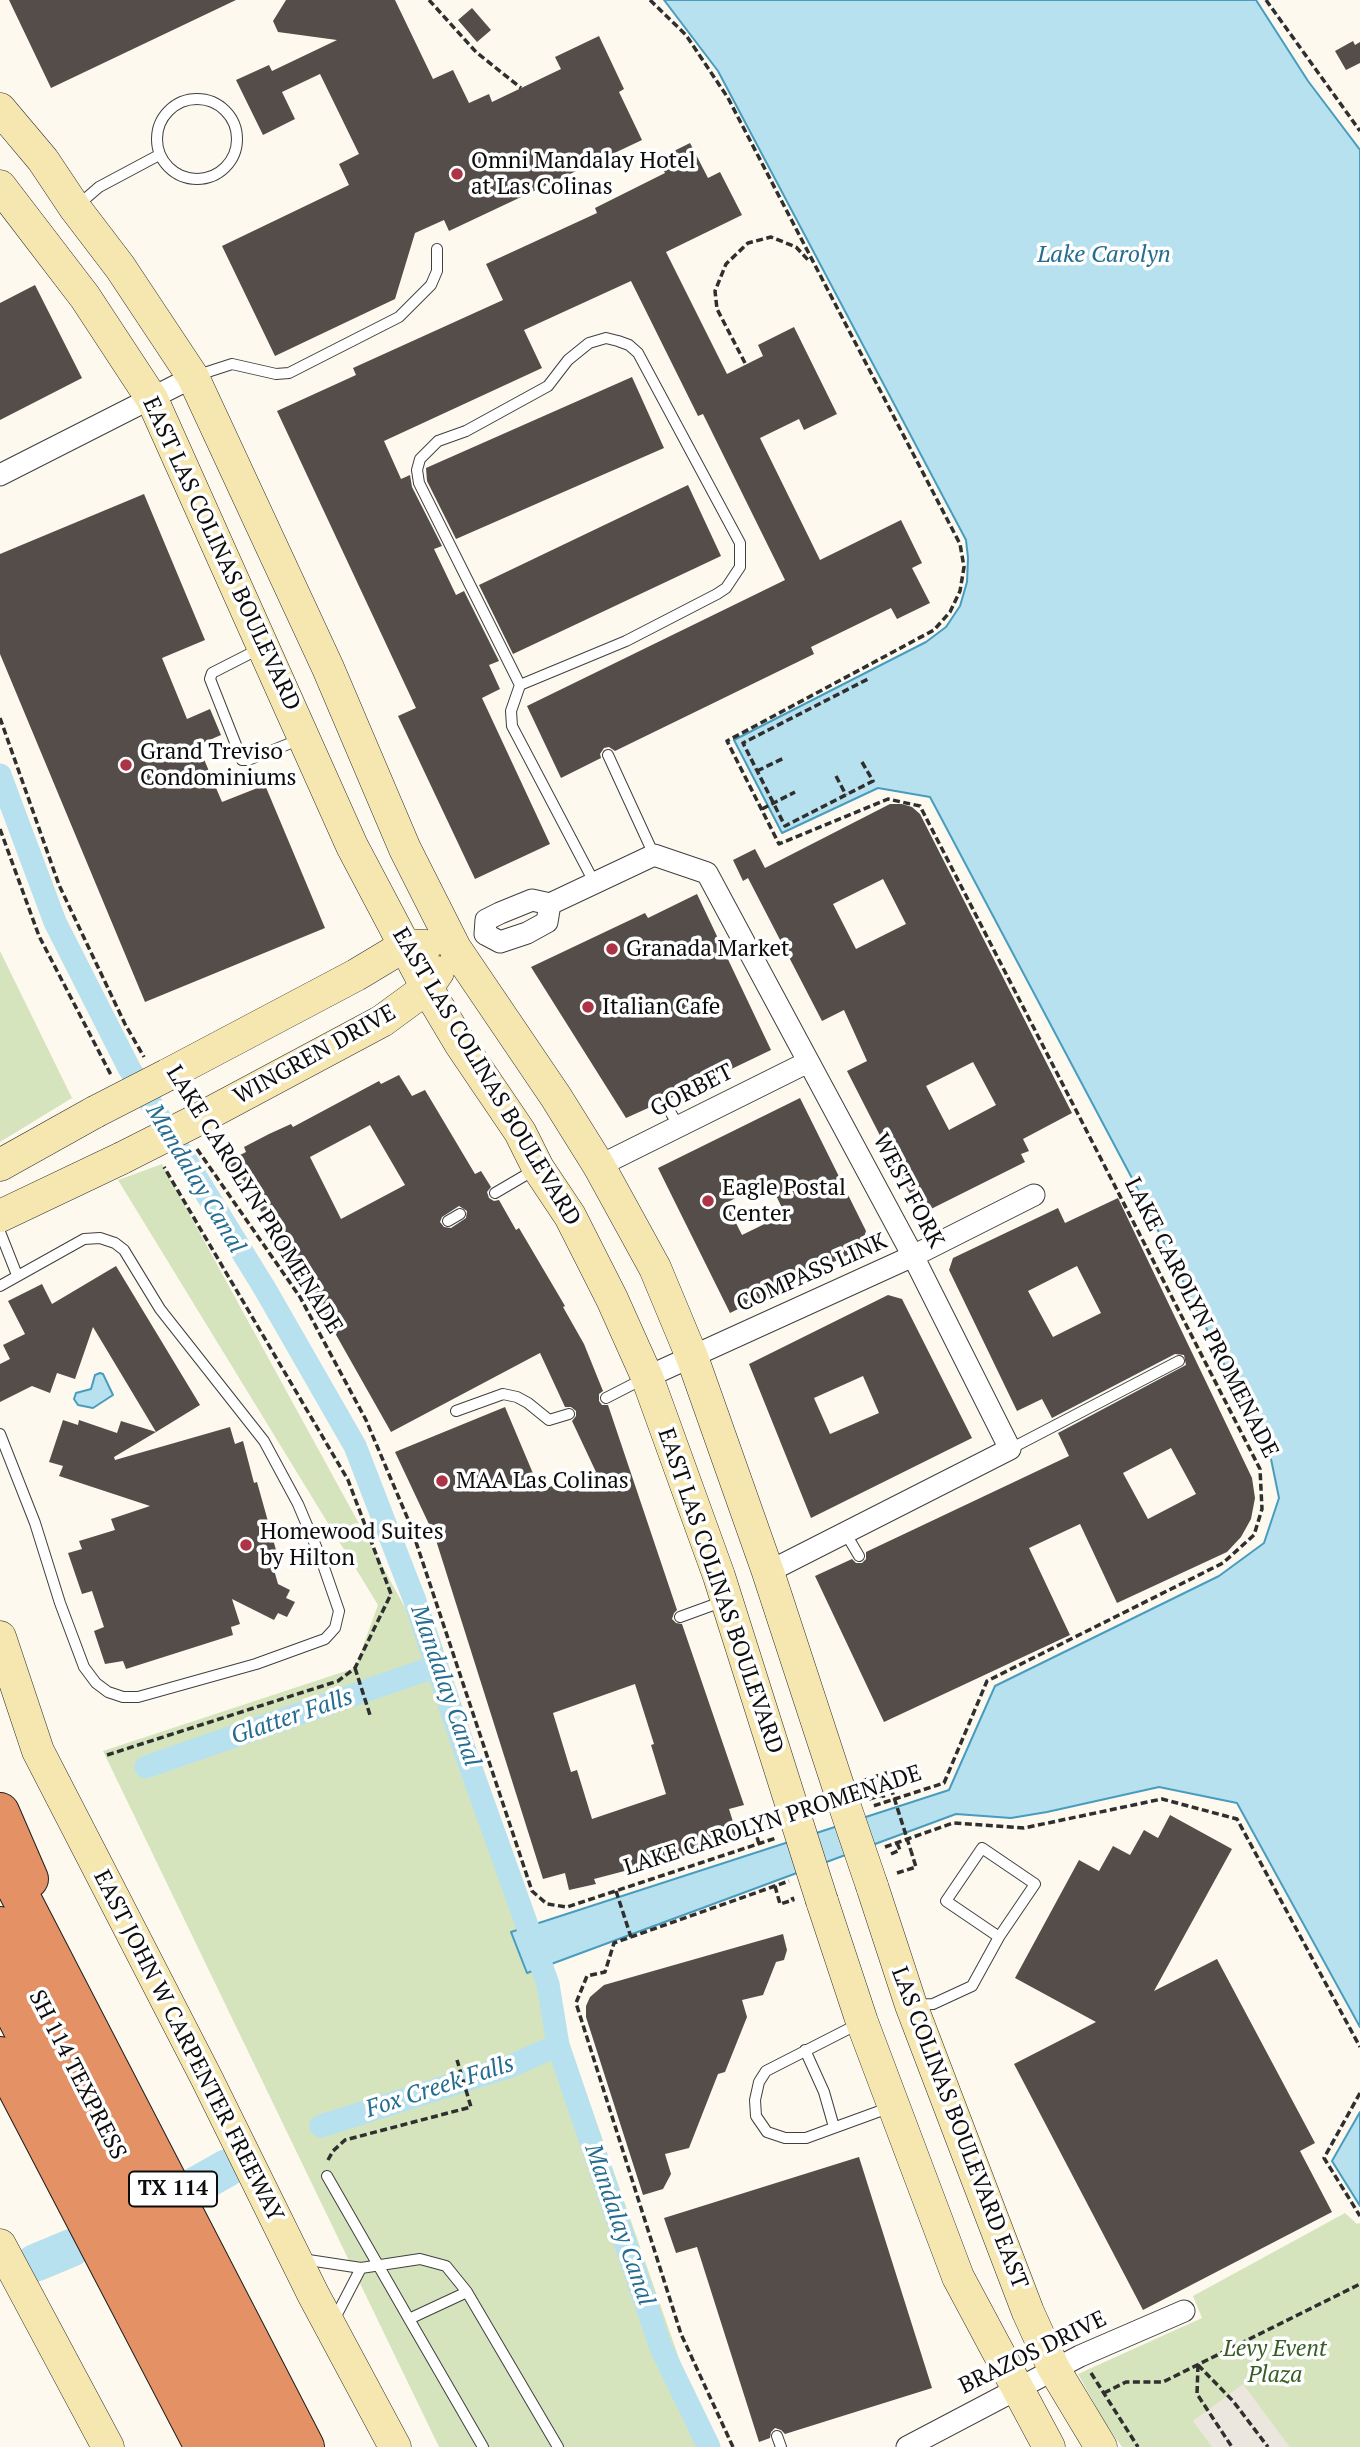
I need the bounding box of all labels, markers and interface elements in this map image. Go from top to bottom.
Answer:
place label: Omni Mandalay Hotel at Las Colinas [471,147,696,201]
marker: Omni Mandalay Hotel at Las Colinas [449,166,465,182]
water label: Lake Carolyn [1037,241,1171,269]
street label: EAST LAS COLINAS BOULEVARD [136,393,306,715]
place label: Grand Treviso Condominiums [140,738,296,792]
marker: Grand Treviso Condominiums [118,757,134,773]
street label: EAST LAS COLINAS BOULEVARD [386,923,586,1231]
place label: Granada Market [626,935,790,963]
marker: Granada Market [604,941,620,957]
place label: Italian Cafe [602,993,720,1021]
street label: WINGREN DRIVE [229,999,401,1111]
marker: Italian Cafe [580,999,596,1015]
street label: GORBET [646,1058,738,1124]
street label: LAKE CAROLYN PROMENADE [160,1061,348,1339]
water label: Mandalay Canal [139,1099,251,1259]
street label: WEST FORK [866,1129,950,1253]
street label: LAKE CAROLYN PROMENADE [1118,1173,1284,1463]
place label: Eagle Postal Center [722,1174,846,1228]
marker: Eagle Postal Center [700,1193,716,1209]
street label: COMPASS LINK [733,1228,891,1318]
street label: EAST LAS COLINAS BOULEVARD [651,1425,789,1757]
place label: MAA Las Colinas [456,1467,629,1495]
marker: MAA Las Colinas [434,1473,450,1489]
place label: Homewood Suites by Hilton [260,1518,444,1572]
marker: Homewood Suites by Hilton [238,1537,254,1553]
water label: Mandalay Canal [404,1601,486,1771]
water label: Glatter Falls [227,1683,357,1751]
street label: LAKE CAROLYN PROMENADE [621,1760,925,1882]
street label: EAST JOHN W CARPENTER FREEWAY [87,1866,289,2226]
street label: LAS COLINAS BOULEVARD EAST [885,1963,1033,2293]
street label: SH 114 TEXPRESS [22,1986,132,2164]
water label: Fox Creek Falls [362,2049,518,2125]
water label: Mandalay Canal [578,2140,660,2310]
road number: TX 114 [129,2172,217,2206]
street label: BRAZOS DRIVE [955,2305,1111,2401]
park label: Levy Event Plaza [1223,2335,1327,2389]

